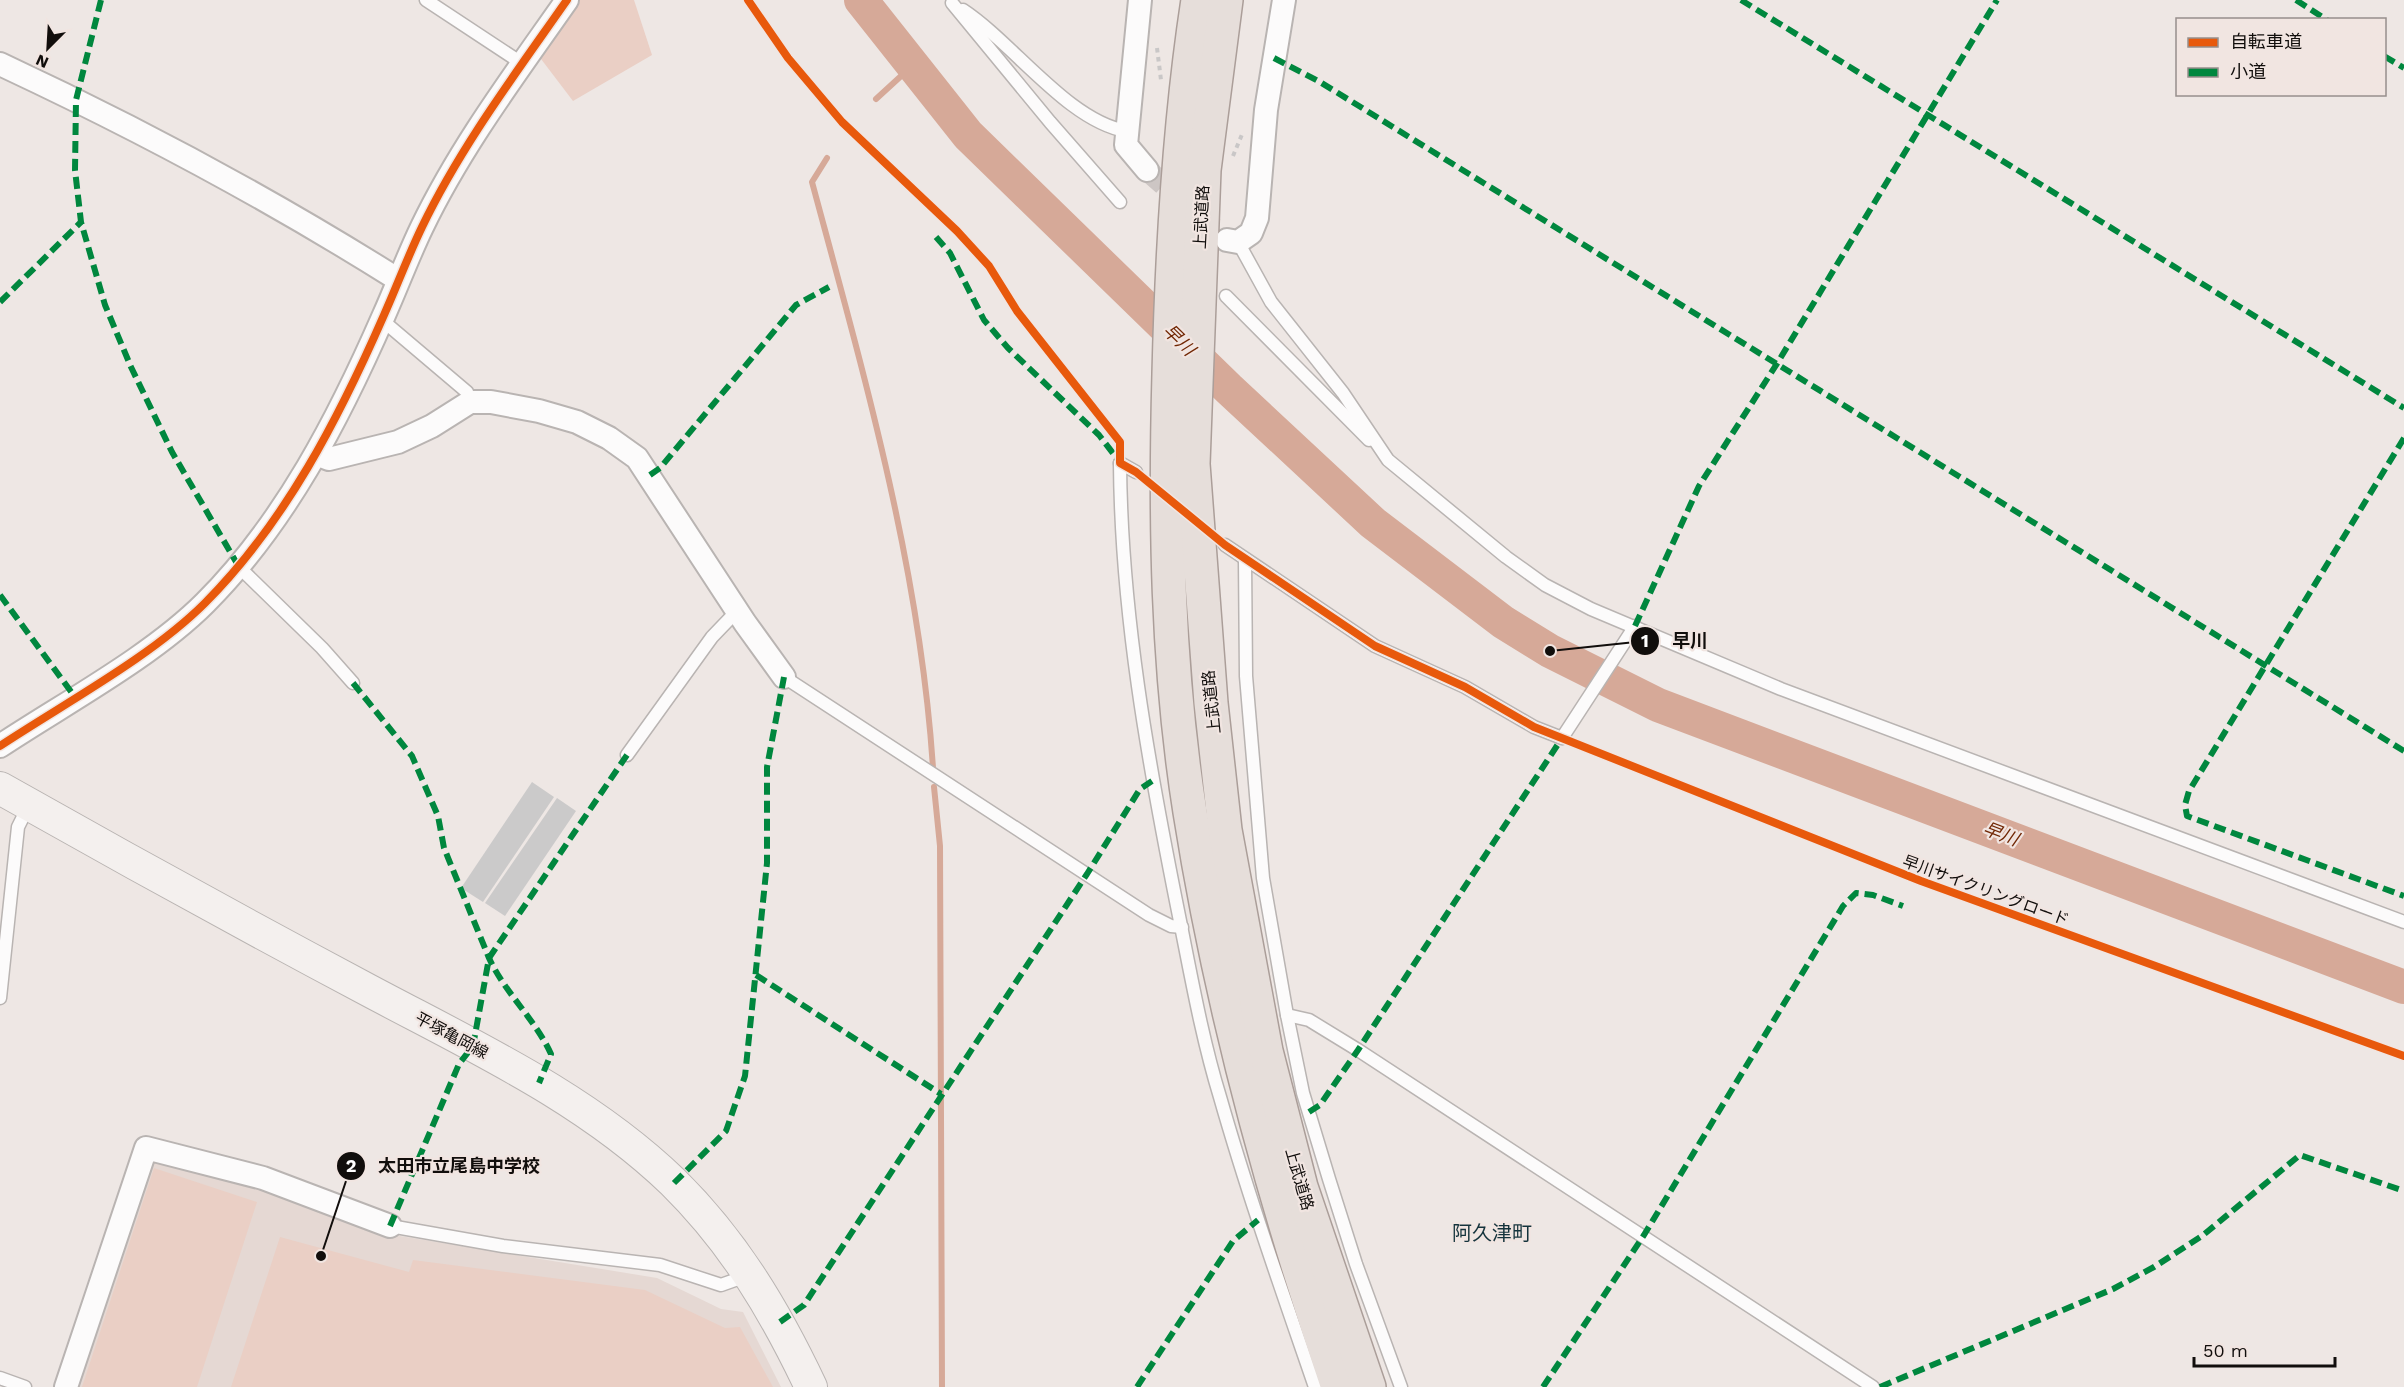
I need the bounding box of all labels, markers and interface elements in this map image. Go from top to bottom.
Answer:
north arrow [18,18,78,78]
legend [2176,18,2386,96]
text: 自転車道 [2230,31,2302,52]
text: N [33,50,51,72]
text: 小道 [2230,61,2266,82]
street label: 上武道路 [1190,185,1213,249]
water label: 早川 [1159,320,1201,361]
callout: 早川 [1630,623,1720,659]
text: 1 [1641,630,1649,651]
text: 早川 [1672,630,1708,651]
street label: 上武道路 [1199,669,1224,735]
water label: 早川 [1981,817,2024,851]
street label: 早川サイクリングロード [1900,851,2072,929]
street label: 平塚亀岡線 [412,1008,492,1063]
street label: 上武道路 [1282,1146,1317,1213]
callout: 太田市立尾島中学校 [336,1148,552,1184]
text: 2 [346,1155,356,1176]
text: 太田市立尾島中学校 [378,1155,540,1176]
district label: 阿久津町 [1452,1221,1532,1245]
scale bar [2194,1330,2335,1368]
text: 50 m [2203,1340,2248,1361]

